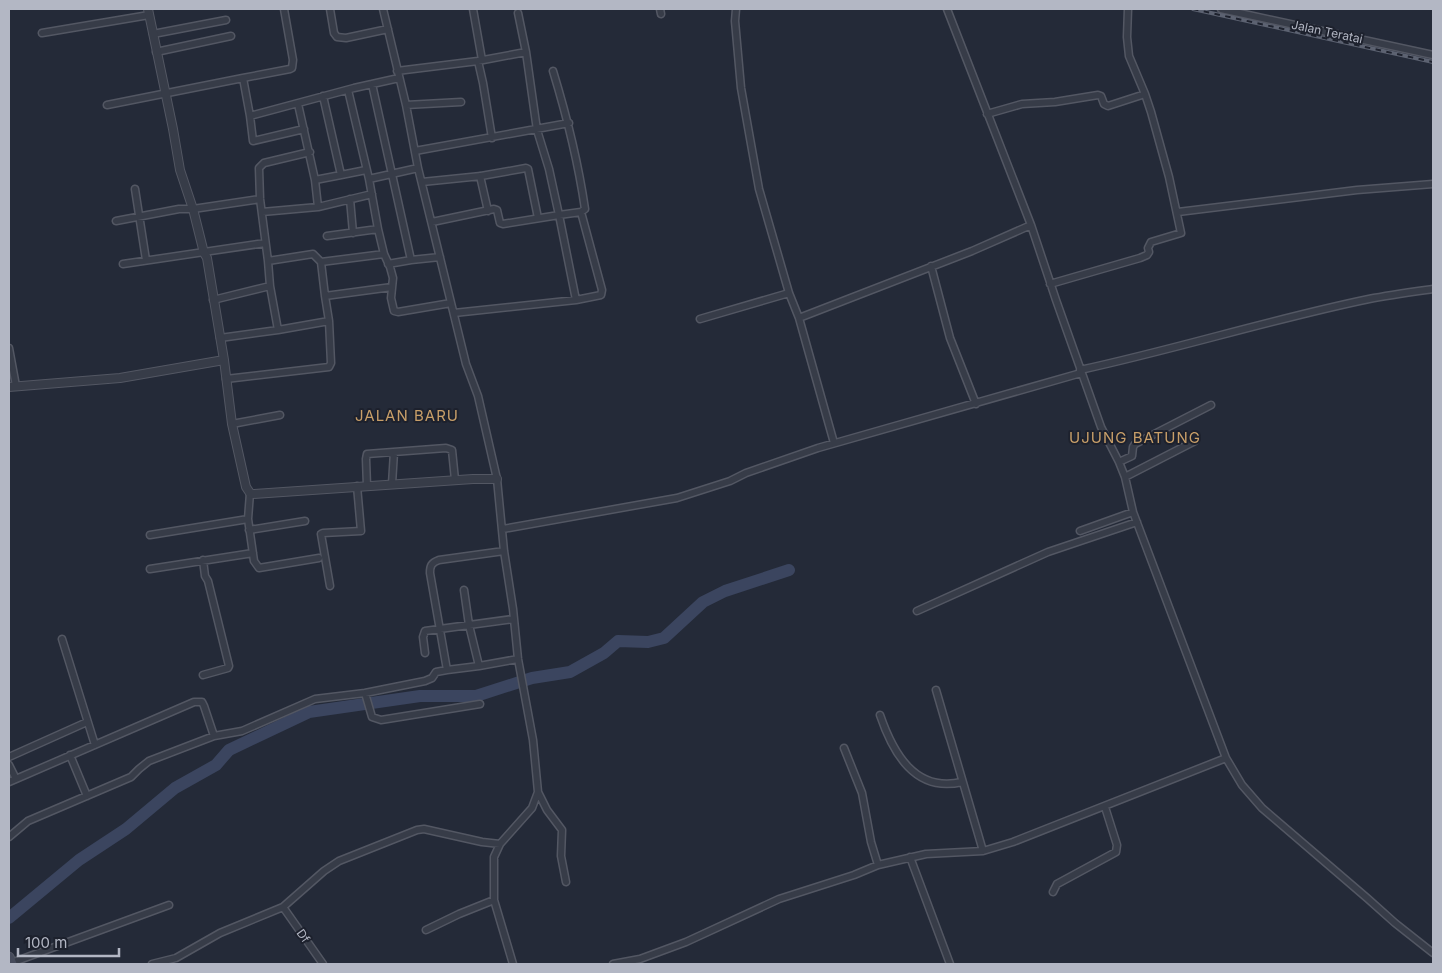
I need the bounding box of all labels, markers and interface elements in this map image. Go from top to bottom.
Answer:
street label: Jalan Teratai [1290,17,1364,46]
district label: JALAN BARU [355,406,459,425]
district label: UJUNG BATUNG [1069,428,1201,447]
scale bar [18,926,119,958]
street label: Df [294,926,314,946]
text: 100 m [25,933,67,952]

